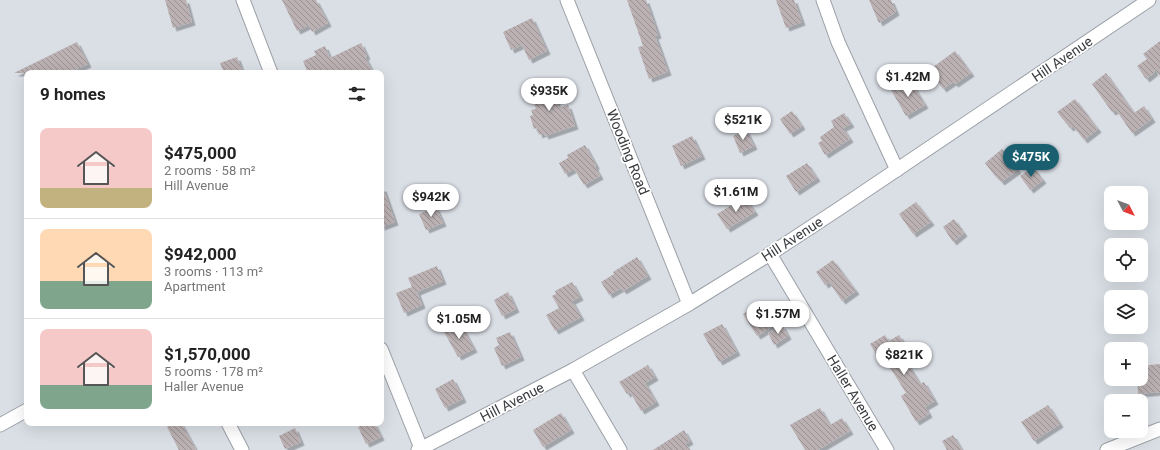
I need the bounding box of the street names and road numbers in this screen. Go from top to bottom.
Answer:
street label: Hill Avenue [1029,33,1095,85]
street label: Wooding Road [604,107,652,197]
street label: Hill Avenue [759,213,825,265]
street label: Haller Avenue [824,352,882,434]
street label: Hill Avenue [477,379,547,425]

